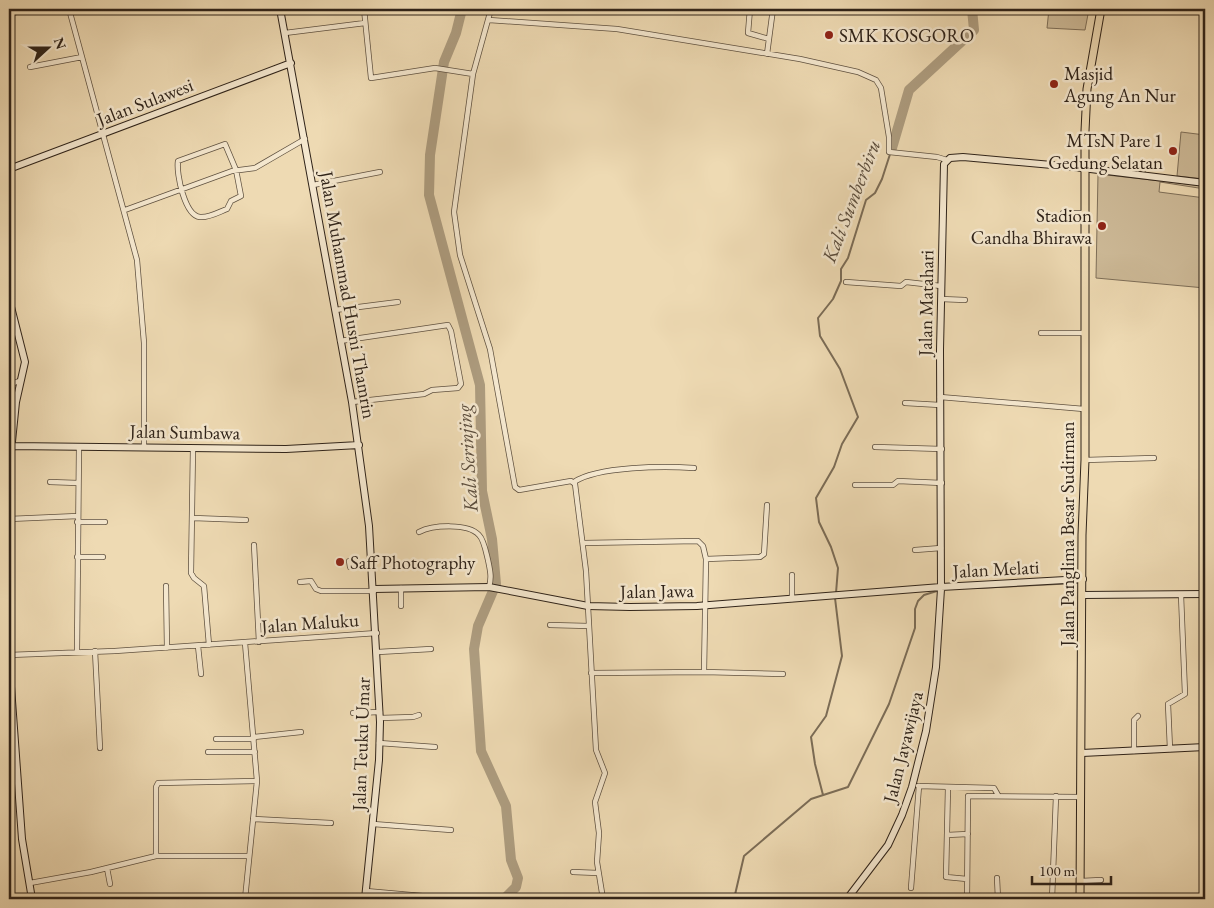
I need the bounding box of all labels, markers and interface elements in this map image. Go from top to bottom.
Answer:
north arrow [22,22,72,72]
place label: SMK KOSGORO [839,23,974,48]
marker: SMK KOSGORO [823,29,835,41]
text: N [50,35,71,52]
place label: Masjid Agung An Nur [1063,61,1177,108]
street label: Jalan Sulawesi [91,72,197,133]
marker: Masjid Agung An Nur [1048,78,1060,90]
place label: MTsN Pare 1 Gedung Selatan [1048,128,1163,175]
water label: Kali Sumberbiru [815,136,886,267]
marker: MTsN Pare 1 Gedung Selatan [1167,145,1179,157]
street label: Jalan Muhammad Husni Thamrin [314,167,382,421]
place label: Stadion Candha Bhirawa [971,203,1092,250]
marker: Stadion Candha Bhirawa [1096,220,1108,232]
street label: Jalan Matahari [913,249,939,358]
water label: Kali Serinjing [450,402,484,514]
street label: Jalan Sumbawa [128,419,241,445]
street label: Jalan Panglima Besar Sudirman [1055,421,1080,649]
place label: Saff Photography [350,550,476,575]
street label: Jalan Melati [950,554,1040,584]
marker: Saff Photography [334,556,346,568]
street label: Jalan Jawa [618,578,695,604]
street label: Jalan Maluku [258,607,360,639]
street label: Jalan Teuku Umar [346,676,376,813]
street label: Jalan Jayawijaya [877,688,929,807]
scale bar [1032,853,1110,885]
text: 100 m [1039,861,1076,880]

